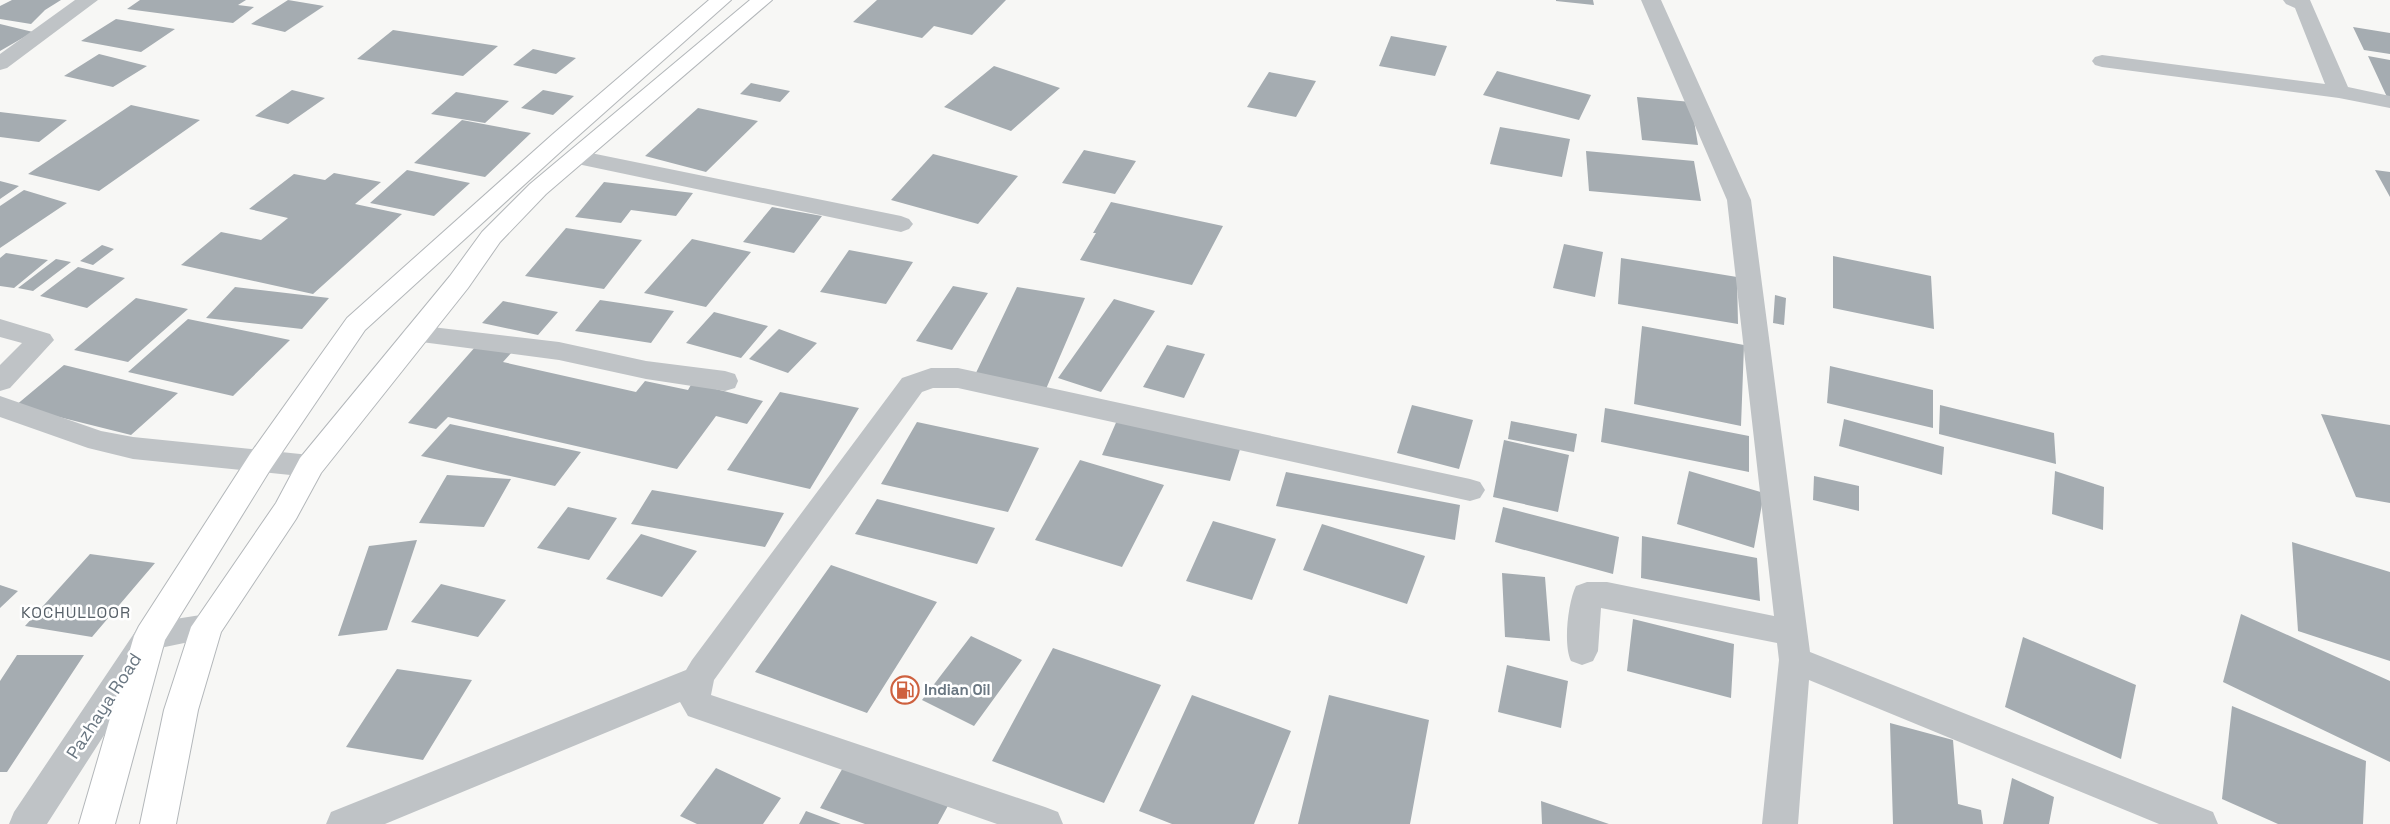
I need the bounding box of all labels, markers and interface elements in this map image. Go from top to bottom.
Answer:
district label: KOCHULLOOR [21,602,131,623]
street label: Pazhaya Road [61,648,146,763]
fuel station icon: Indian Oil [890,675,920,705]
place label: Indian Oil [924,680,991,699]

